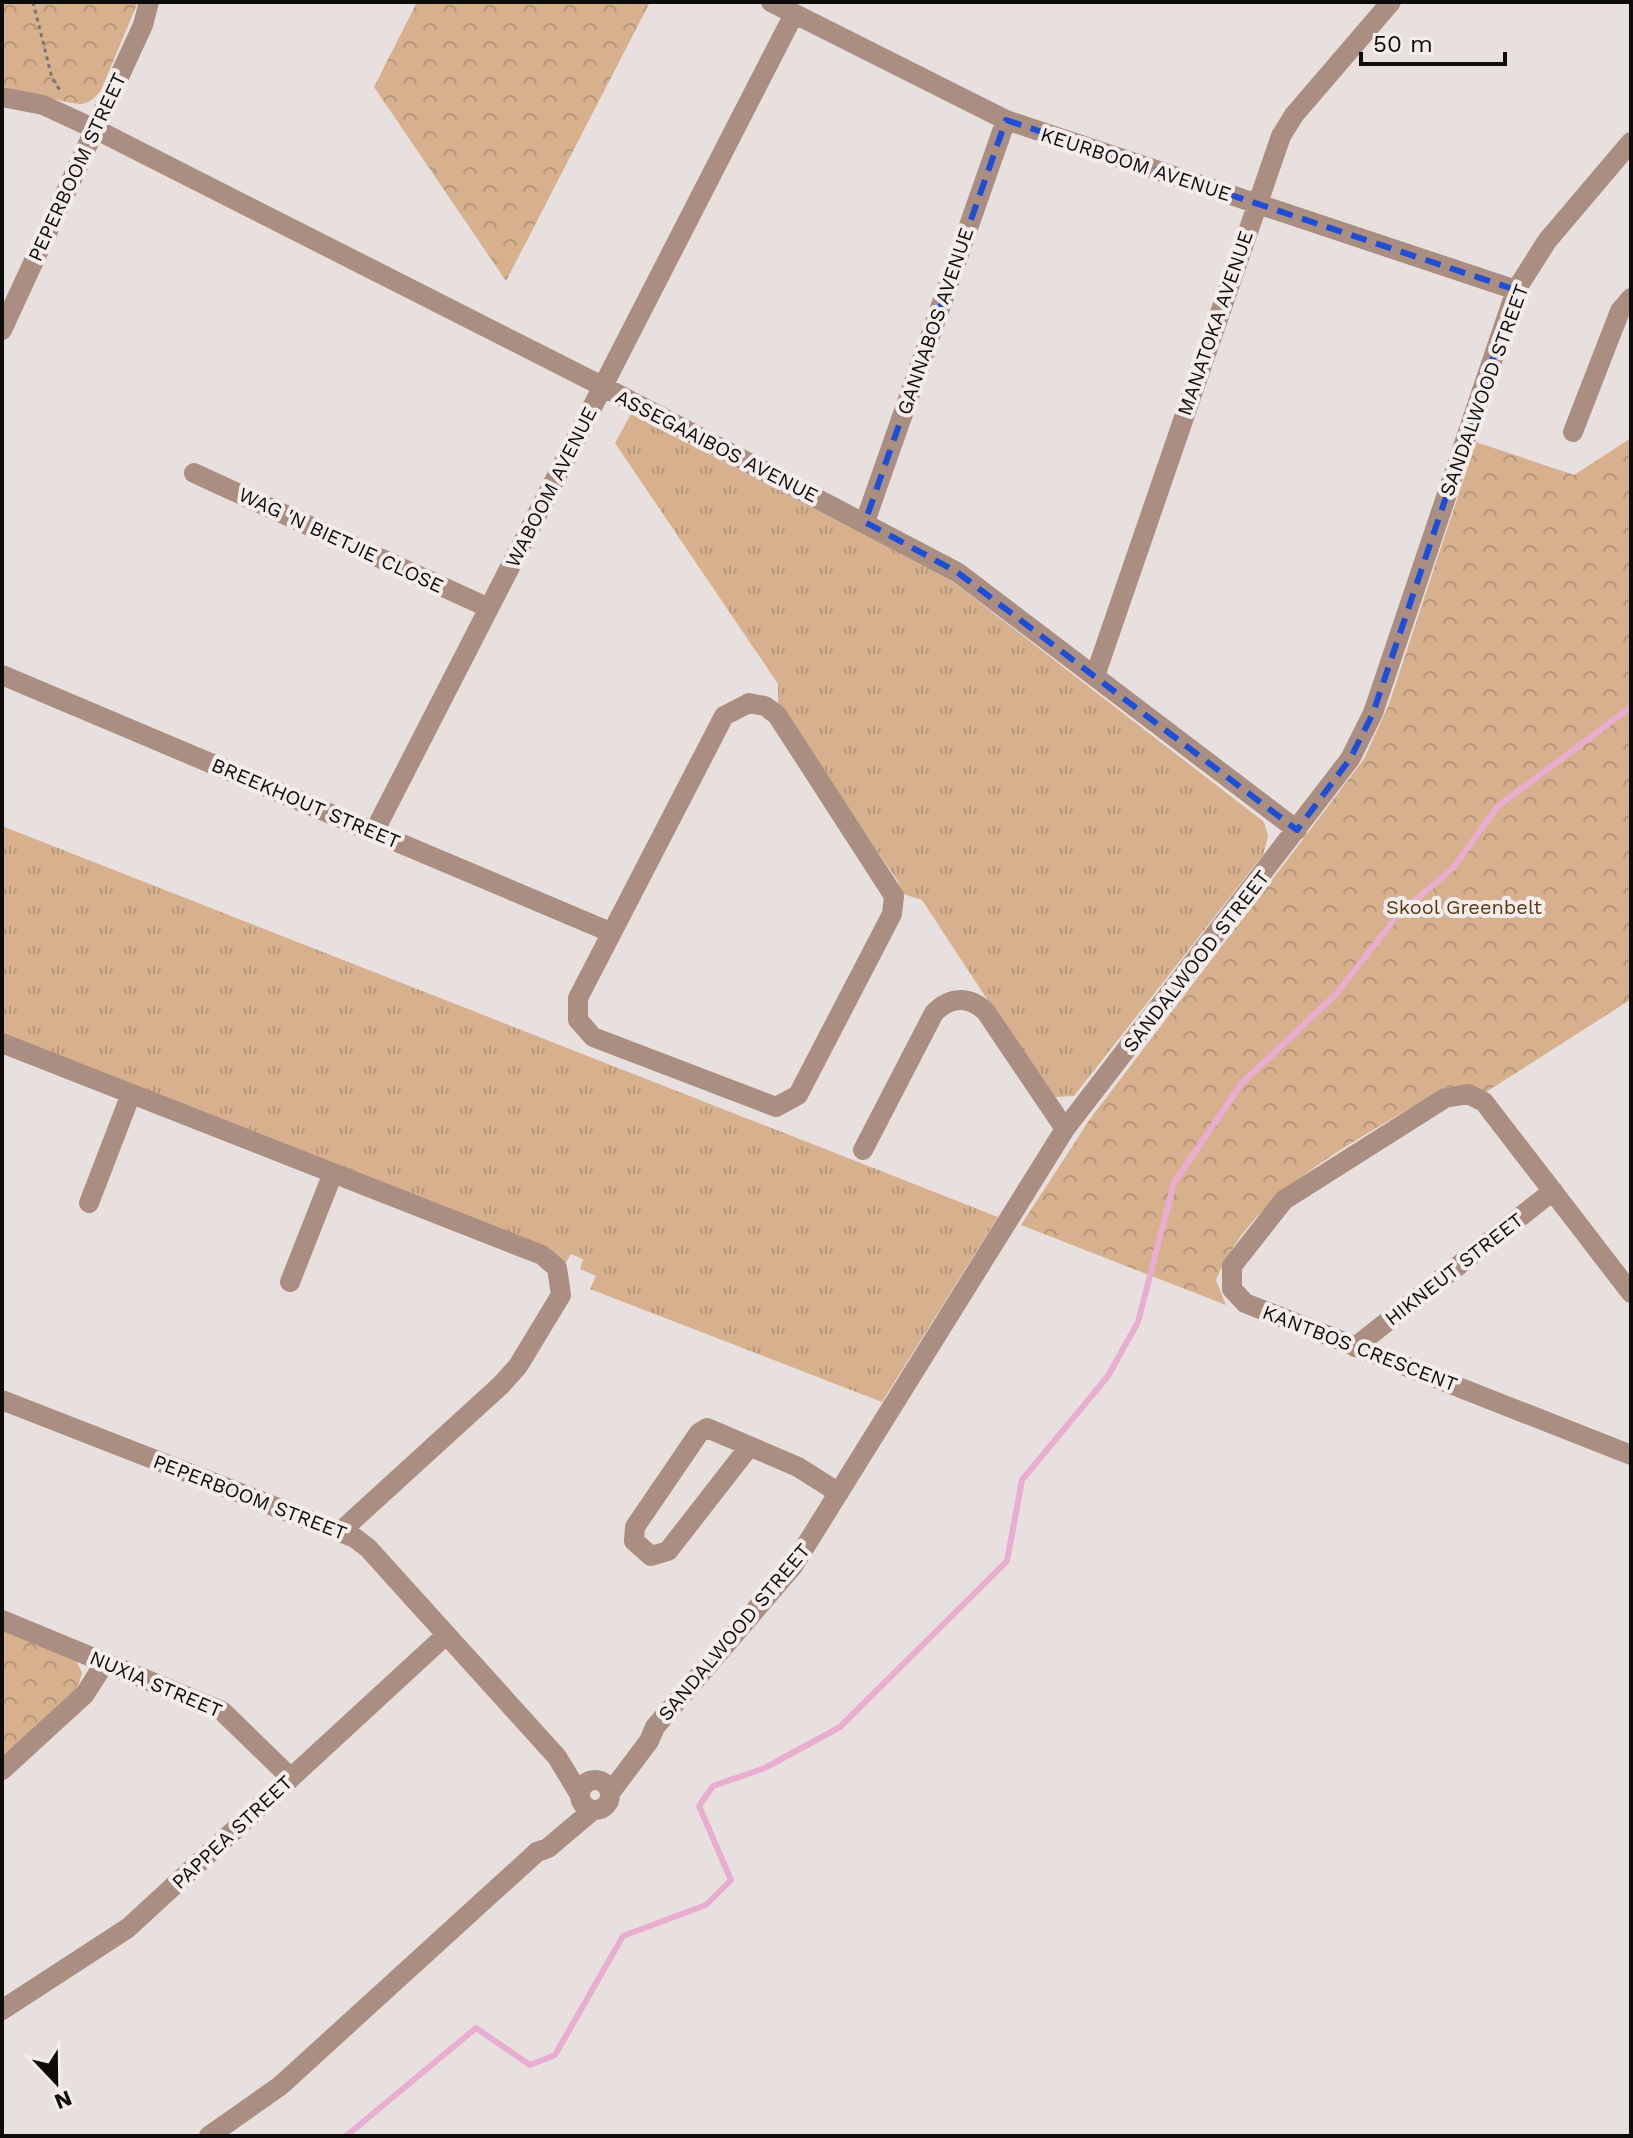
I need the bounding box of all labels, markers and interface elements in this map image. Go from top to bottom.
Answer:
scale bar [1361,16,1505,66]
text: 50 m [1373,30,1433,58]
street label: PEPERBOOM STREET [23,69,131,265]
street label: KEURBOOM AVENUE [1038,122,1234,206]
street label: GANNABOS AVENUE [892,224,978,418]
street label: MANATOKA AVENUE [1172,227,1258,419]
street label: SANDALWOOD STREET [1434,281,1534,499]
street label: ASSEGAAIBOS AVENUE [612,384,822,508]
street label: WABOOM AVENUE [500,403,602,571]
street label: WAG 'N BIETJIE CLOSE [235,482,447,598]
street label: BREEKHOUT STREET [208,752,404,854]
street label: SANDALWOOD STREET [1118,865,1274,1057]
park label: Skool Greenbelt [1386,895,1543,919]
street label: HIKNEUT STREET [1380,1208,1528,1330]
street label: KANTBOS CRESCENT [1259,1300,1461,1396]
street label: PEPERBOOM STREET [150,1449,350,1545]
street label: SANDALWOOD STREET [653,1539,815,1725]
street label: NUXIA STREET [86,1645,226,1723]
street label: PAPPEA STREET [167,1770,297,1894]
north arrow [16,2042,96,2122]
text: N [51,2085,76,2115]

